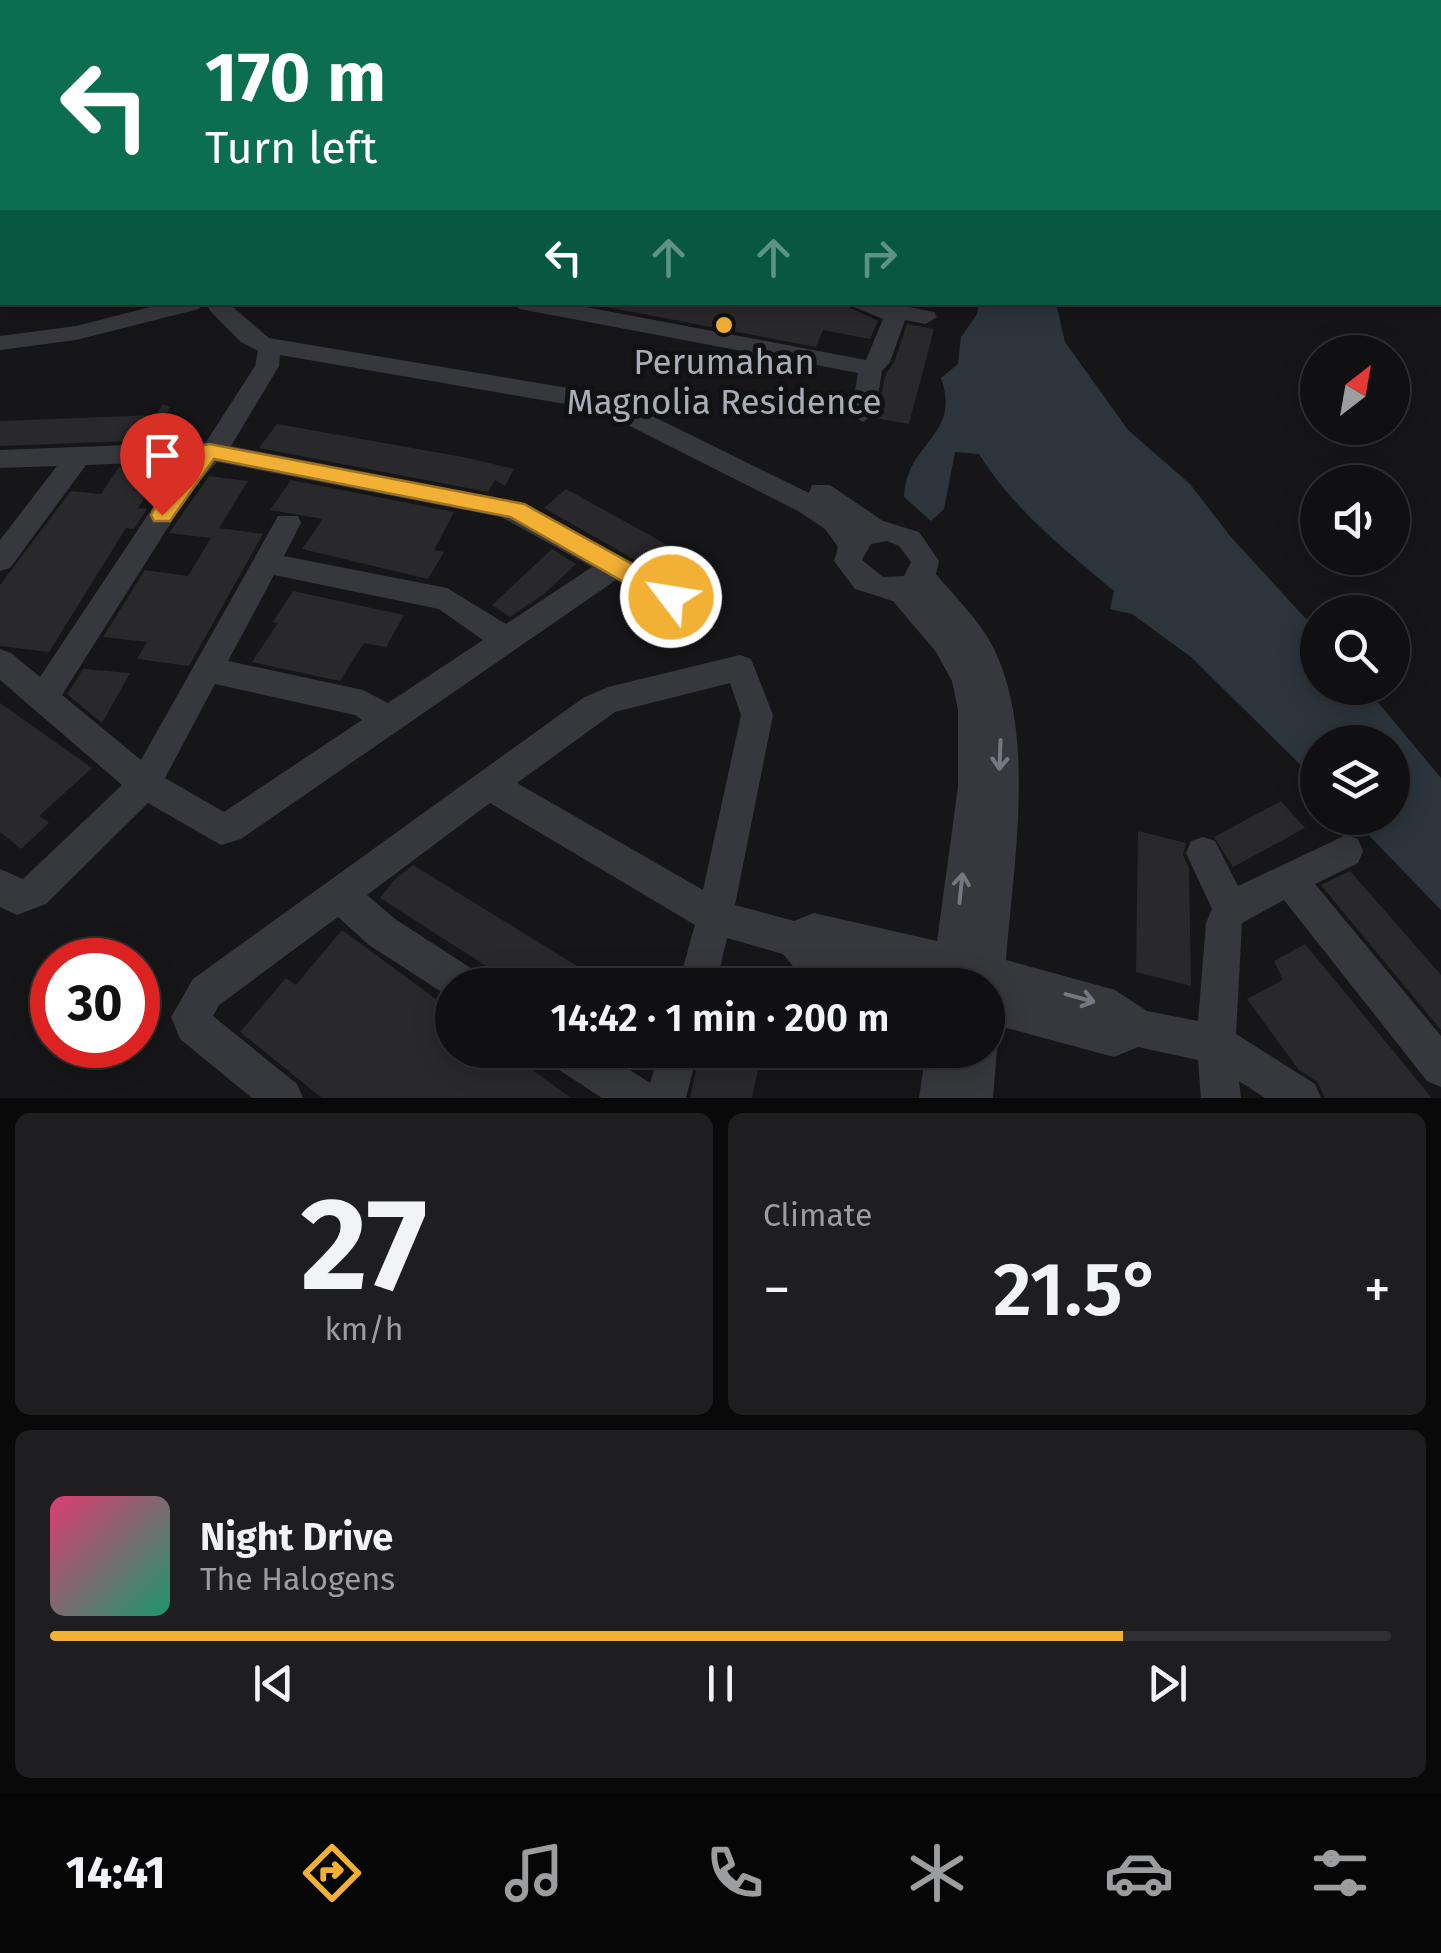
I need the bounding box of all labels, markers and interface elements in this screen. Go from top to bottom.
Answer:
text: 170 m [205,36,386,120]
icon: left [40,40,170,170]
text: Turn left [205,121,377,175]
icon: left [536,230,591,285]
icon: ahead [641,230,696,285]
icon: ahead [746,230,801,285]
icon: right [851,230,906,285]
marker: Perumahan Magnolia Residence [713,314,735,336]
north arrow [1300,335,1410,445]
map controls [1300,335,1410,835]
place label: Perumahan Magnolia Residence [566,341,882,423]
pin [120,413,205,516]
icon: arrive [135,428,190,483]
button: sound [1300,465,1410,575]
position arrow [619,545,723,649]
button: search [1300,595,1410,705]
button: layers [1300,725,1410,835]
one-way arrow [990,739,1009,771]
one-way arrow [952,872,971,905]
speed limit sign: 30 [30,938,160,1068]
one-way arrow [1064,990,1095,1009]
text: 14:42 · 1 min · 200 m [550,995,890,1041]
text: 27 [301,1167,427,1323]
text: Climate [763,1196,872,1234]
text: 21.5° [993,1245,1161,1335]
text: − [763,1257,791,1323]
text: + [1364,1257,1391,1323]
text: km/h [324,1310,404,1348]
text: Night Drive [200,1514,393,1560]
text: The Halogens [200,1560,395,1598]
icon: previous [246,1656,301,1711]
icon: pause [693,1656,748,1711]
icon: next [1140,1656,1195,1711]
icon: directions [297,1838,367,1908]
icon: music [499,1838,569,1908]
icon: phone [700,1838,770,1908]
icon: climate [902,1838,972,1908]
icon: car [1104,1838,1174,1908]
icon: filters [1305,1838,1375,1908]
text: 14:41 [66,1846,166,1900]

